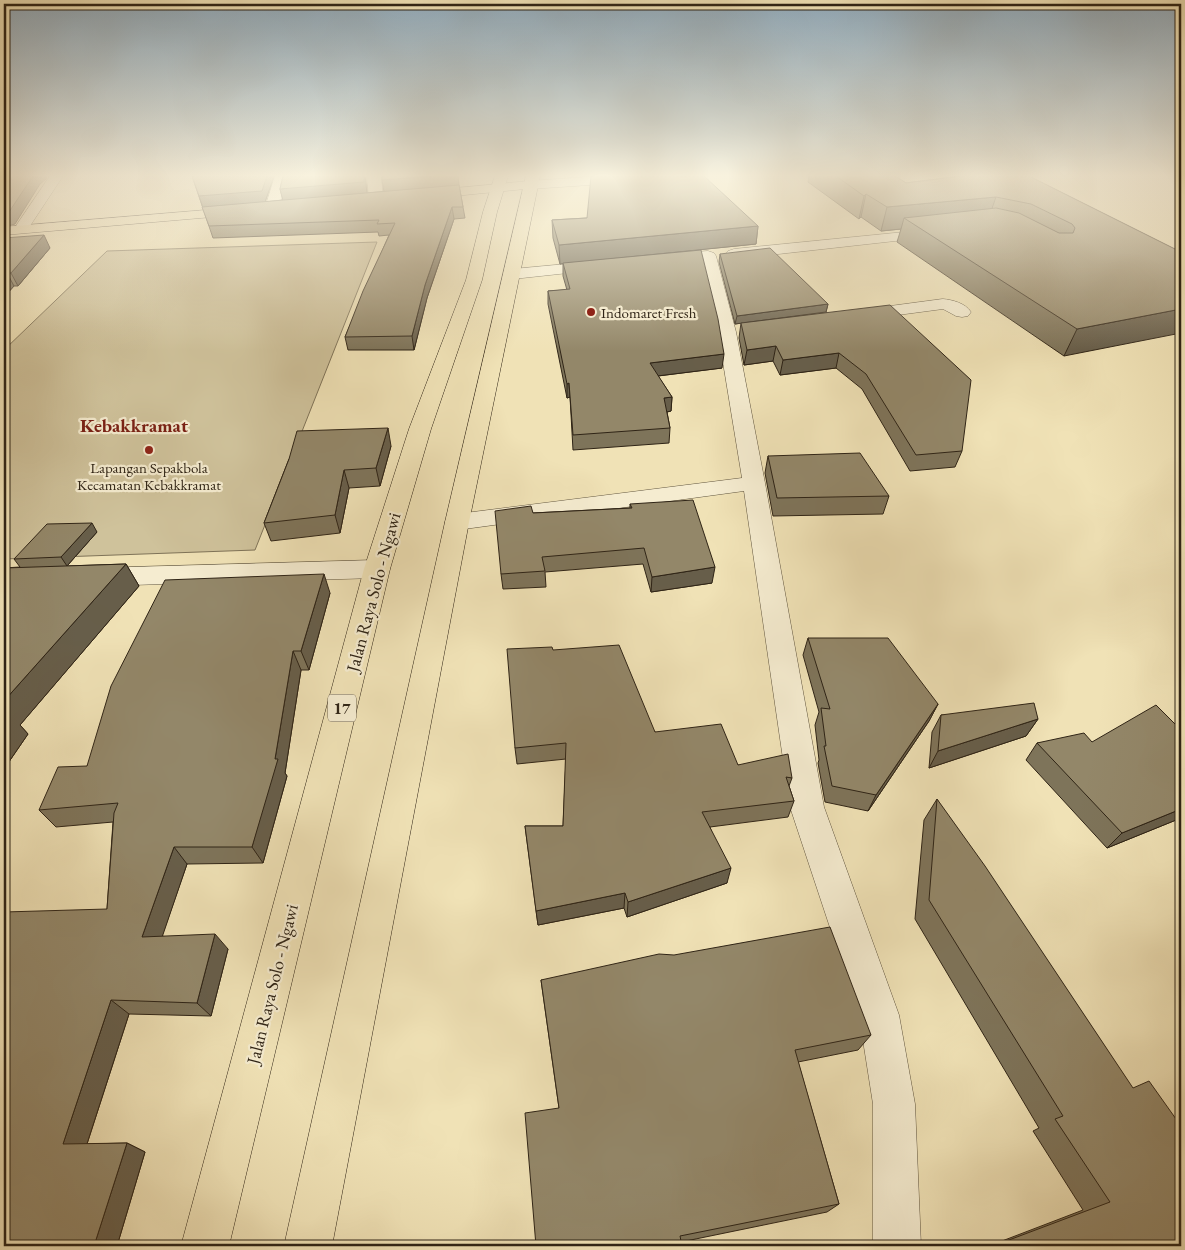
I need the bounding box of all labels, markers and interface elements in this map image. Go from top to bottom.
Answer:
place label: Indomaret Fresh [601,303,697,322]
marker: Indomaret Fresh [585,306,597,318]
district label: Kebakkramat [80,413,188,438]
marker: Lapangan Sepakbola Kecamatan Kebakkramat [143,444,155,456]
place label: Lapangan Sepakbola Kecamatan Kebakkramat [77,458,221,494]
street label: Jalan Raya Solo - Ngawi [340,509,406,676]
road number: 17 [328,694,356,721]
street label: Jalan Raya Solo - Ngawi [240,901,303,1068]

